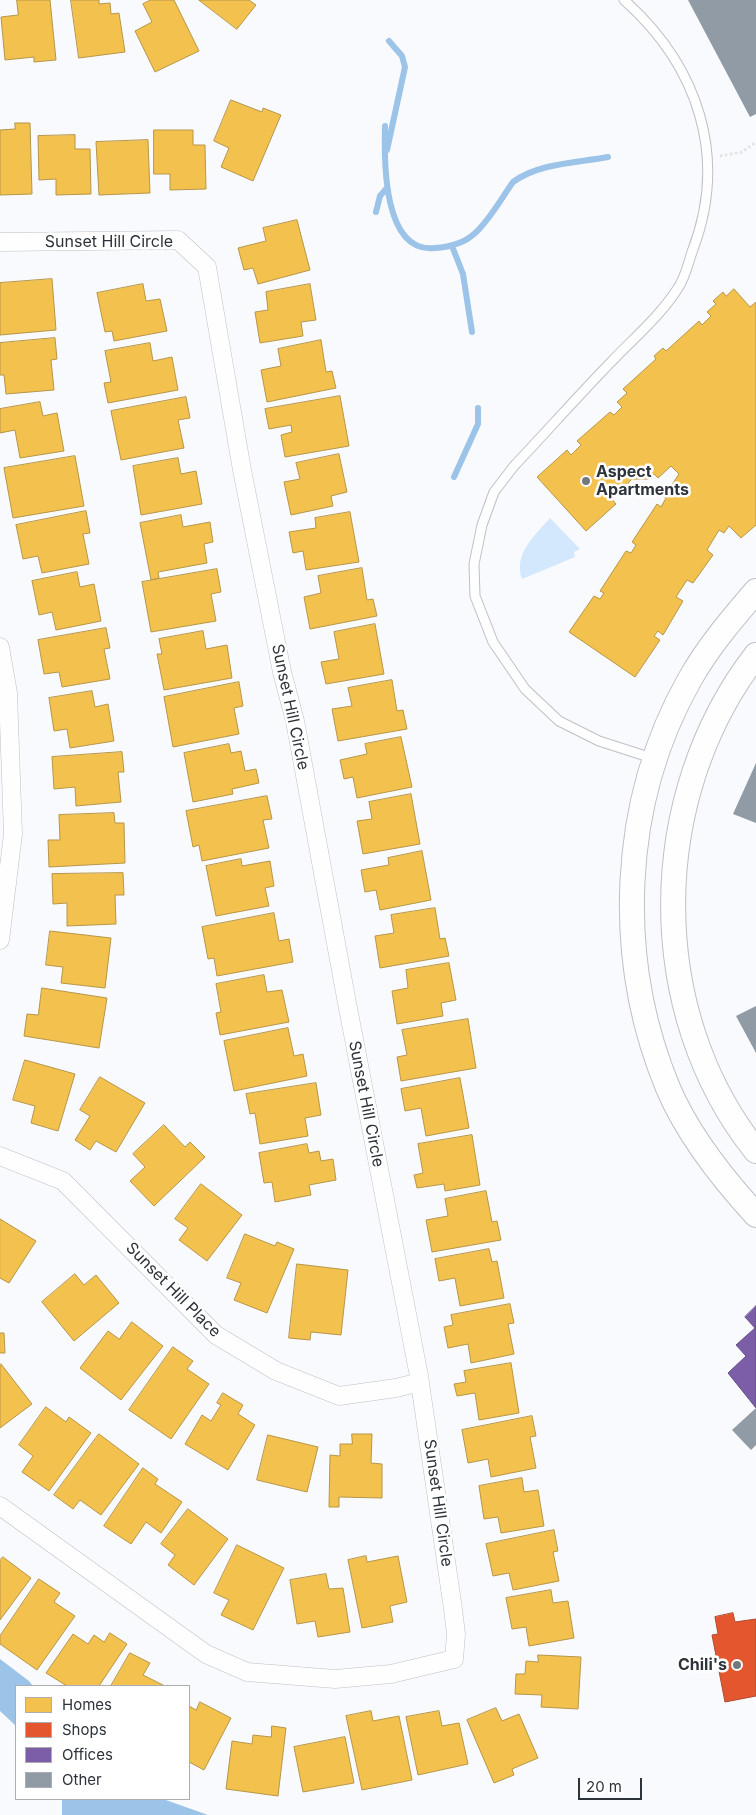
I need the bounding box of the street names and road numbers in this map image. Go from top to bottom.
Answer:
street label: Sunset Hill Circle [45,232,173,252]
street label: Sunset Hill Circle [267,642,313,772]
street label: Sunset Hill Circle [344,1039,388,1169]
street label: Sunset Hill Place [122,1239,224,1341]
street label: Sunset Hill Circle [420,1438,456,1568]

